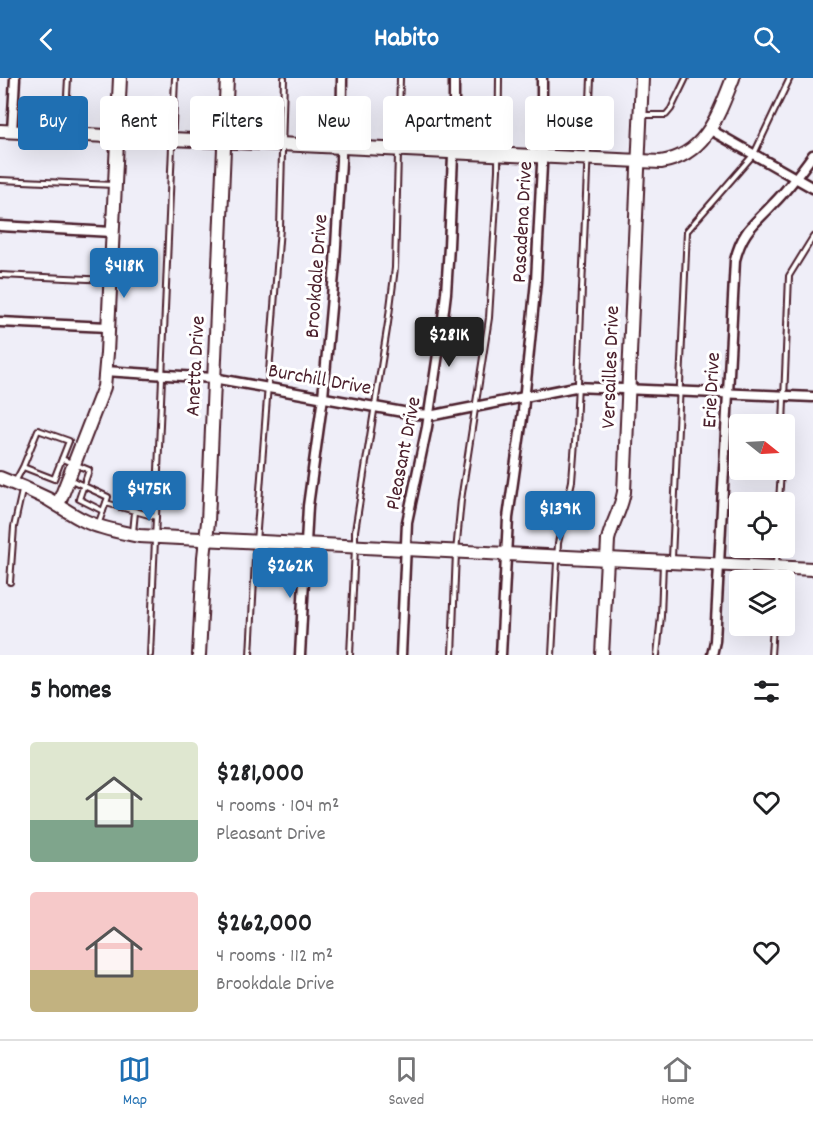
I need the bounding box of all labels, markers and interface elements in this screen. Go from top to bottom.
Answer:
text: Habito [374,20,439,59]
icon: back [30,23,63,56]
icon: search [750,23,783,56]
chip: Buy [18,96,88,150]
chip: Rent [100,96,178,150]
chip: Filters [190,96,284,150]
chip: New [296,96,371,150]
chip: Apartment [383,96,513,150]
chip: House [525,96,614,150]
street label: Pasadena Drive [506,160,542,284]
street label: Brookdale Drive [299,213,337,339]
pin: $418K [82,248,166,299]
text: $418K [104,253,144,281]
street label: Versailles Drive [595,305,629,429]
street label: Anetta Drive [179,315,215,417]
pin: $281K [407,317,491,368]
text: $281K [429,322,469,350]
street label: Erie Drive [696,352,730,429]
street label: Burchill Drive [266,357,373,405]
street label: Pleasant Drive [379,394,431,513]
north arrow [729,414,795,480]
map controls [729,414,795,636]
pin: $475K [107,471,191,522]
text: $475K [127,476,171,504]
pin: $139K [518,491,602,542]
button: locate [729,492,795,558]
text: $139K [539,496,581,524]
pin: $262K [248,548,332,599]
text: $262K [267,553,313,581]
button: layers [729,570,795,636]
text: 5 homes [30,673,112,710]
icon: filters [750,675,783,708]
text: $281,000 [216,756,304,793]
icon: home [78,766,150,838]
icon: heart [750,786,783,819]
text: 4 rooms · 104 m² [216,793,339,821]
text: Pleasant Drive [216,821,326,849]
text: $262,000 [216,906,312,943]
icon: home [78,916,150,988]
icon: heart [750,936,783,969]
text: 4 rooms · 112 m² [216,943,333,971]
text: Brookdale Drive [216,971,334,999]
tab: Map [118,1053,151,1112]
tab: Saved [388,1053,424,1112]
tab: Home [661,1053,695,1112]

